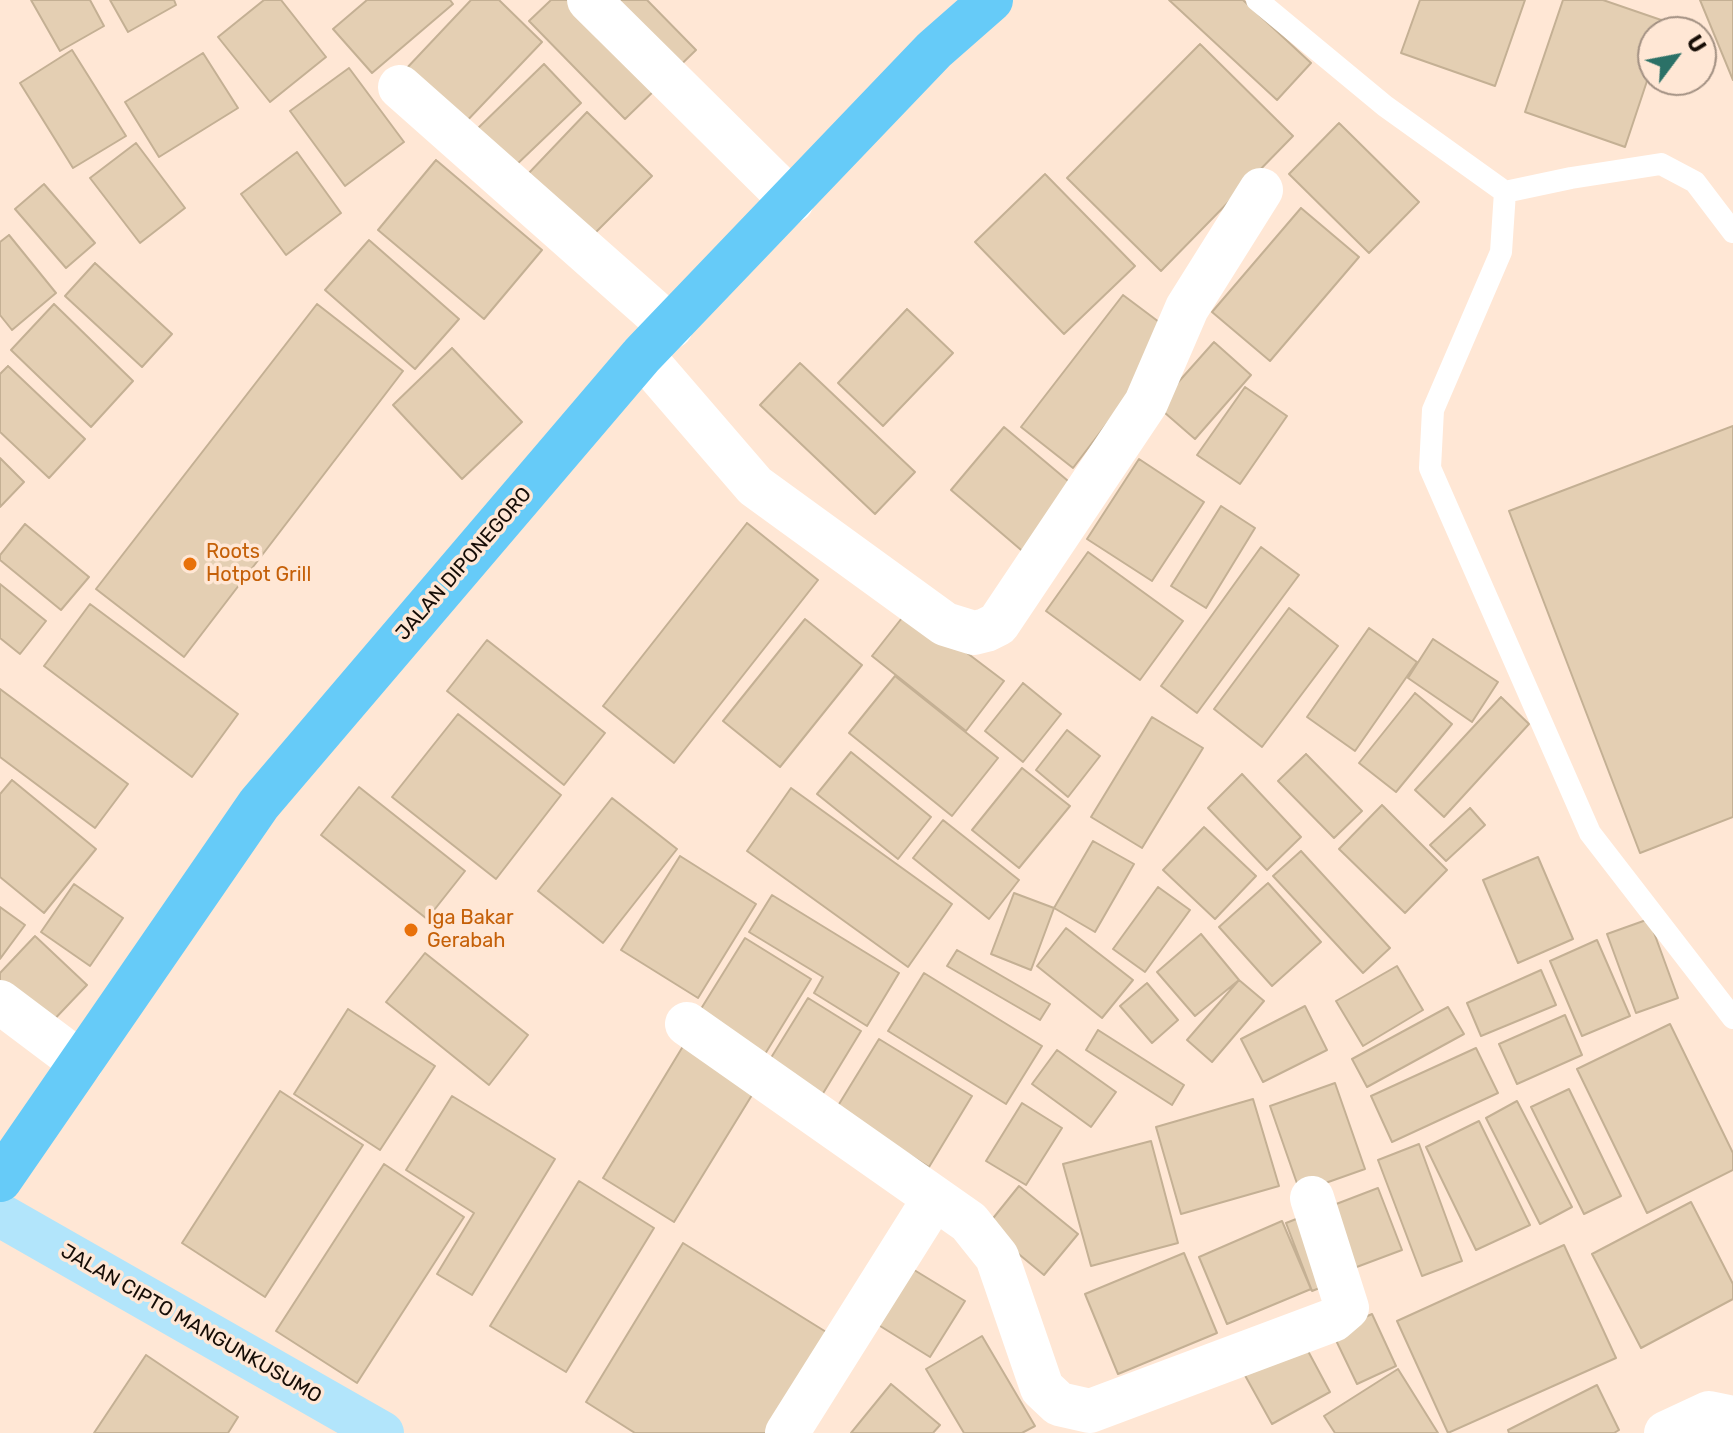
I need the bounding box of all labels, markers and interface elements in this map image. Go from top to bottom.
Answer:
north arrow [1637,16,1717,96]
text: U [1680,30,1712,58]
street label: JALAN DIPONEGORO [391,483,537,645]
place label: Roots Hotpot Grill [206,540,311,587]
marker: Roots Hotpot Grill [181,555,199,573]
place label: Iga Bakar Gerabah [427,906,513,953]
marker: Iga Bakar Gerabah [402,921,420,939]
street label: JALAN CIPTO MANGUNKUSUMO [56,1239,326,1409]

